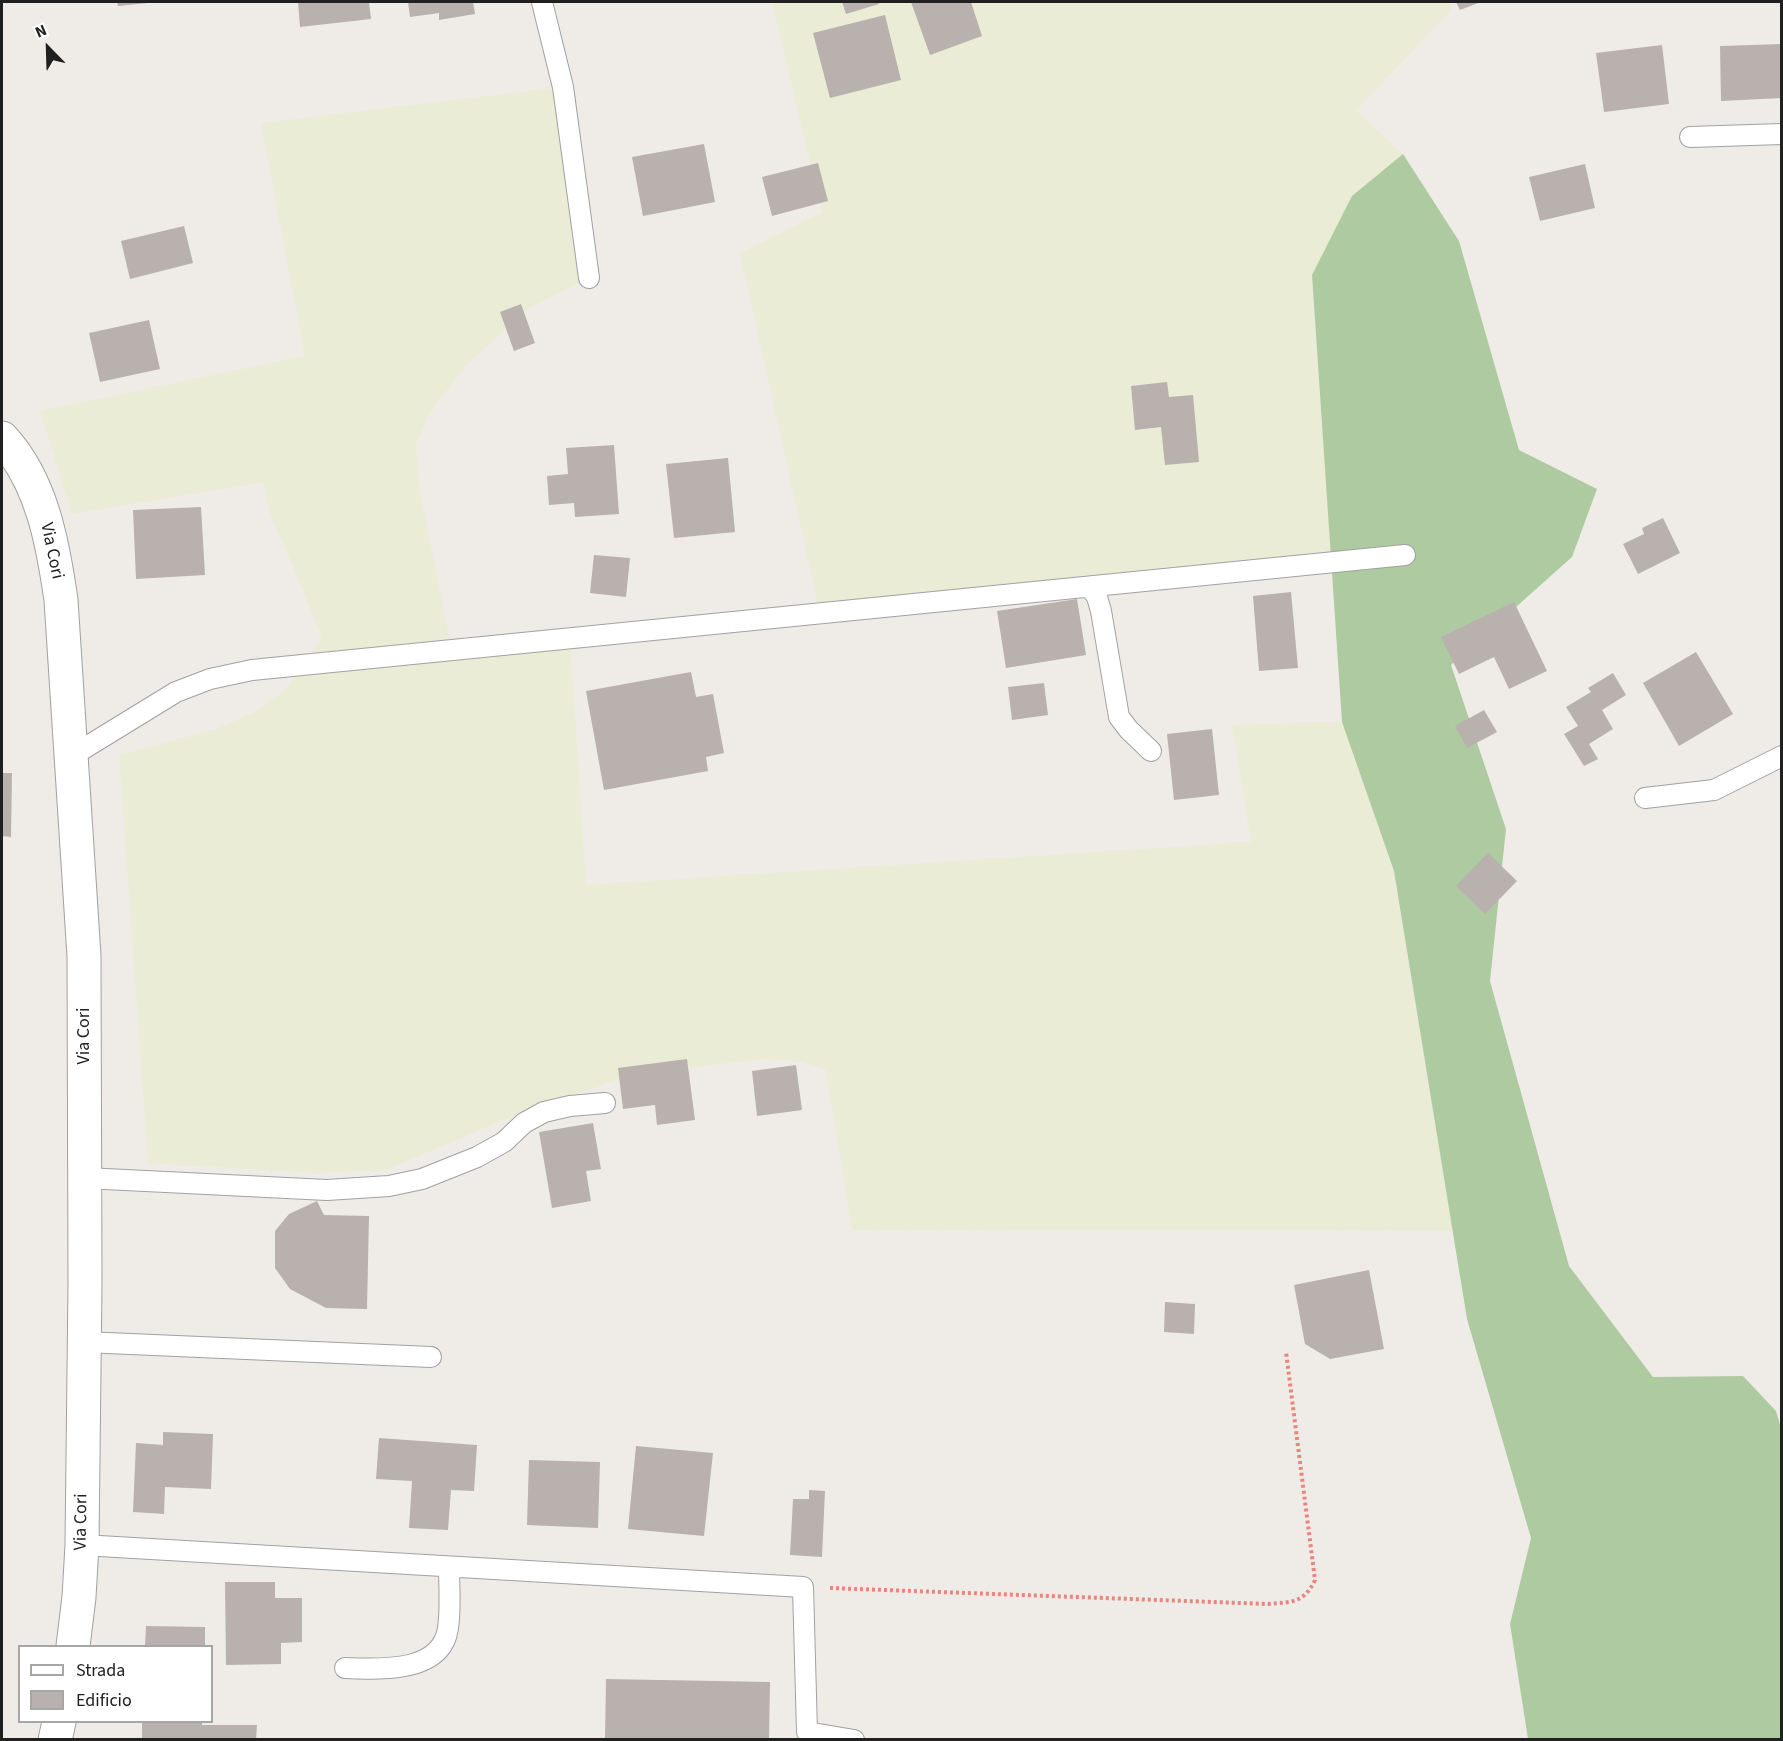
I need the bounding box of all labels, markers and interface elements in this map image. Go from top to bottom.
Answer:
north arrow [18,18,78,78]
text: N [32,19,50,44]
street label: Via Cori [35,521,67,581]
street label: Via Cori [74,1007,96,1065]
street label: Via Cori [71,1493,93,1551]
legend [18,1645,213,1723]
text: Strada [76,1658,125,1683]
text: Edificio [76,1688,132,1713]

